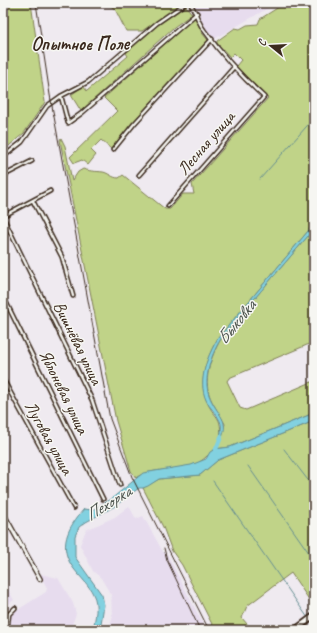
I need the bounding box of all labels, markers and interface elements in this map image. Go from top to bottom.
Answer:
north arrow [251,26,291,66]
district label: Опытное Поле [31,32,130,56]
text: С [254,37,269,48]
street label: Лесная улица [173,105,241,179]
water label: Быковка [212,294,262,349]
street label: Вишнёвая улица [49,298,108,389]
street label: Яблоневая улица [35,346,94,439]
street label: Луговая улица [20,398,79,480]
water label: Пехорка [81,479,137,526]

